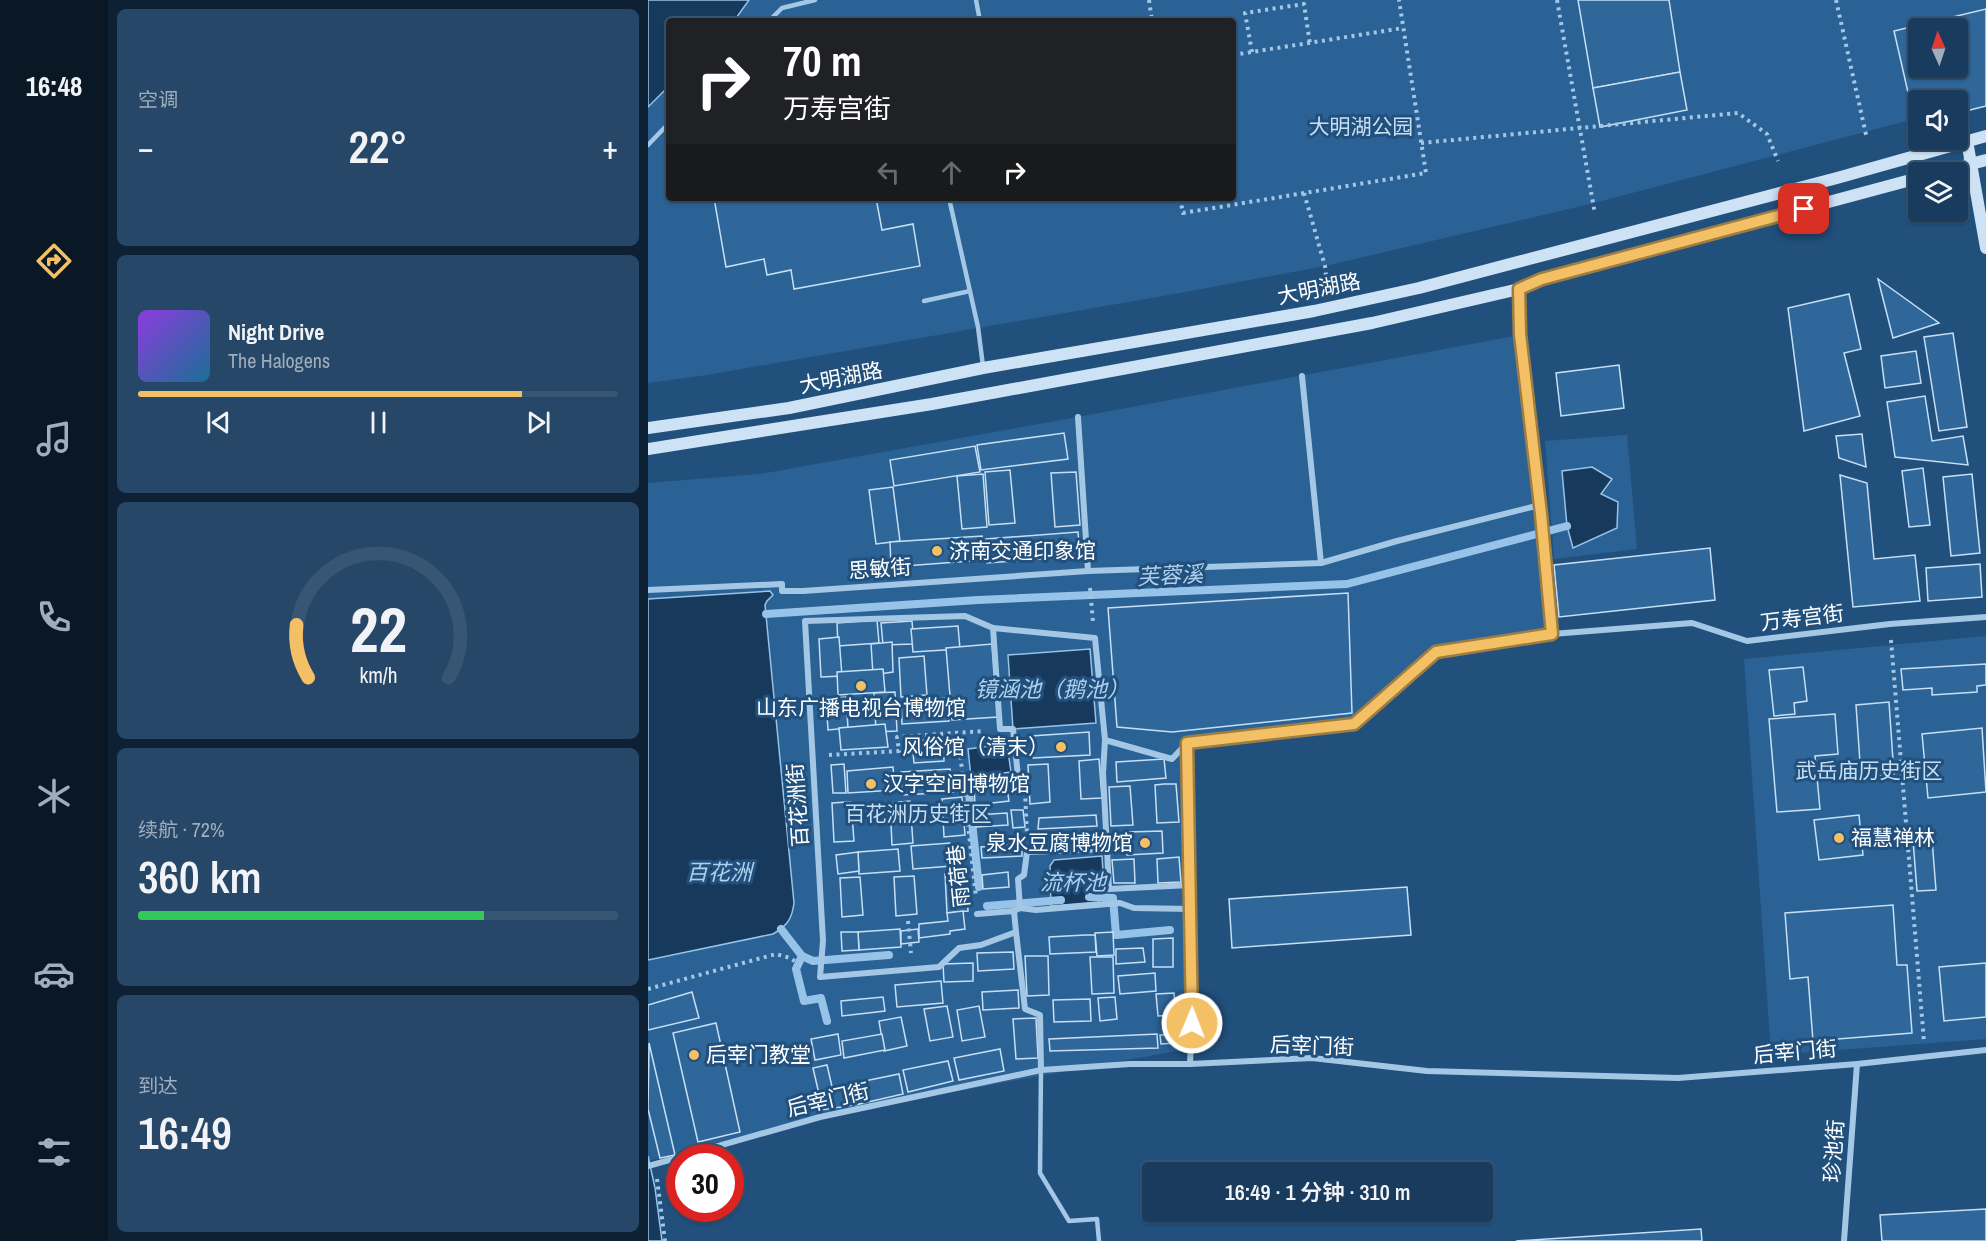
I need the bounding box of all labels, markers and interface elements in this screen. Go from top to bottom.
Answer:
north arrow [1908,18,1968,78]
map controls [1908,18,1968,222]
text: 70 m [783,33,862,89]
icon: right [684,42,762,120]
text: 16:48 [26,68,82,104]
text: 空调 [138,86,178,113]
text: 万寿宫街 [783,90,891,126]
button: sound [1908,90,1968,150]
park label: 大明湖公园 [1309,112,1414,141]
text: 22° [348,116,408,177]
text: − [138,125,154,169]
text: + [602,125,618,169]
icon: left [872,156,905,189]
icon: ahead [935,156,968,189]
icon: right [998,156,1031,189]
button: layers [1908,162,1968,222]
pin [1778,183,1829,234]
icon: arrive [1787,192,1820,225]
icon: directions [33,240,75,282]
street label: 大明湖路 [1275,266,1363,311]
text: Night Drive [228,317,324,347]
text: The Halogens [228,347,330,374]
street label: 大明湖路 [797,355,885,400]
icon: previous [202,406,235,439]
icon: pause [362,406,395,439]
icon: next [522,406,555,439]
icon: music [33,418,75,460]
place label: 济南交通印象馆 [949,536,1096,565]
marker: 济南交通印象馆 [930,544,944,558]
street label: 思敏街 [848,552,912,585]
water label: 芙蓉溪 [1136,558,1206,592]
text: 22 [350,587,406,671]
icon: phone [33,596,75,638]
street label: 万寿宫街 [1758,598,1845,637]
text: km/h [359,661,397,690]
water label: 镜涵池（鹅池） [975,674,1129,704]
marker: 山东广播电视台博物馆 [854,679,868,693]
place label: 山东广播电视台博物馆 [756,693,966,722]
place label: 风俗馆（清末） [902,732,1049,761]
marker: 风俗馆（清末） [1054,740,1068,754]
park label: 武岳庙历史街区 [1796,756,1943,785]
street label: 百花洲街 [780,762,815,848]
place label: 汉字空间博物馆 [883,769,1030,798]
icon: climate [33,775,75,817]
marker: 汉字空间博物馆 [864,777,878,791]
park label: 百花洲历史街区 [845,799,992,828]
text: 续航 · 72% [138,816,225,843]
place label: 福慧禅林 [1851,823,1935,852]
place label: 泉水豆腐博物馆 [986,828,1133,857]
marker: 福慧禅林 [1832,831,1846,845]
marker: 泉水豆腐博物馆 [1138,836,1152,850]
street label: 雨荷巷 [941,843,976,909]
text: 360 km [138,846,262,907]
water label: 百花洲 [686,857,755,887]
water label: 流杯池 [1040,867,1108,897]
icon: car [33,953,75,995]
position arrow [1160,991,1224,1055]
street label: 后宰门街 [1270,1030,1354,1061]
street label: 后宰门街 [1752,1033,1838,1070]
place label: 后宰门教堂 [706,1040,811,1069]
marker: 后宰门教堂 [687,1048,701,1062]
text: 到达 [138,1072,178,1099]
street label: 后宰门街 [784,1076,872,1123]
text: 16:49 [138,1102,232,1163]
street label: 珍池街 [1817,1119,1850,1183]
icon: filters [33,1131,75,1173]
speed limit sign: 30 [666,1144,744,1222]
text: 16:49 · 1 分钟 · 310 m [1225,1177,1410,1207]

